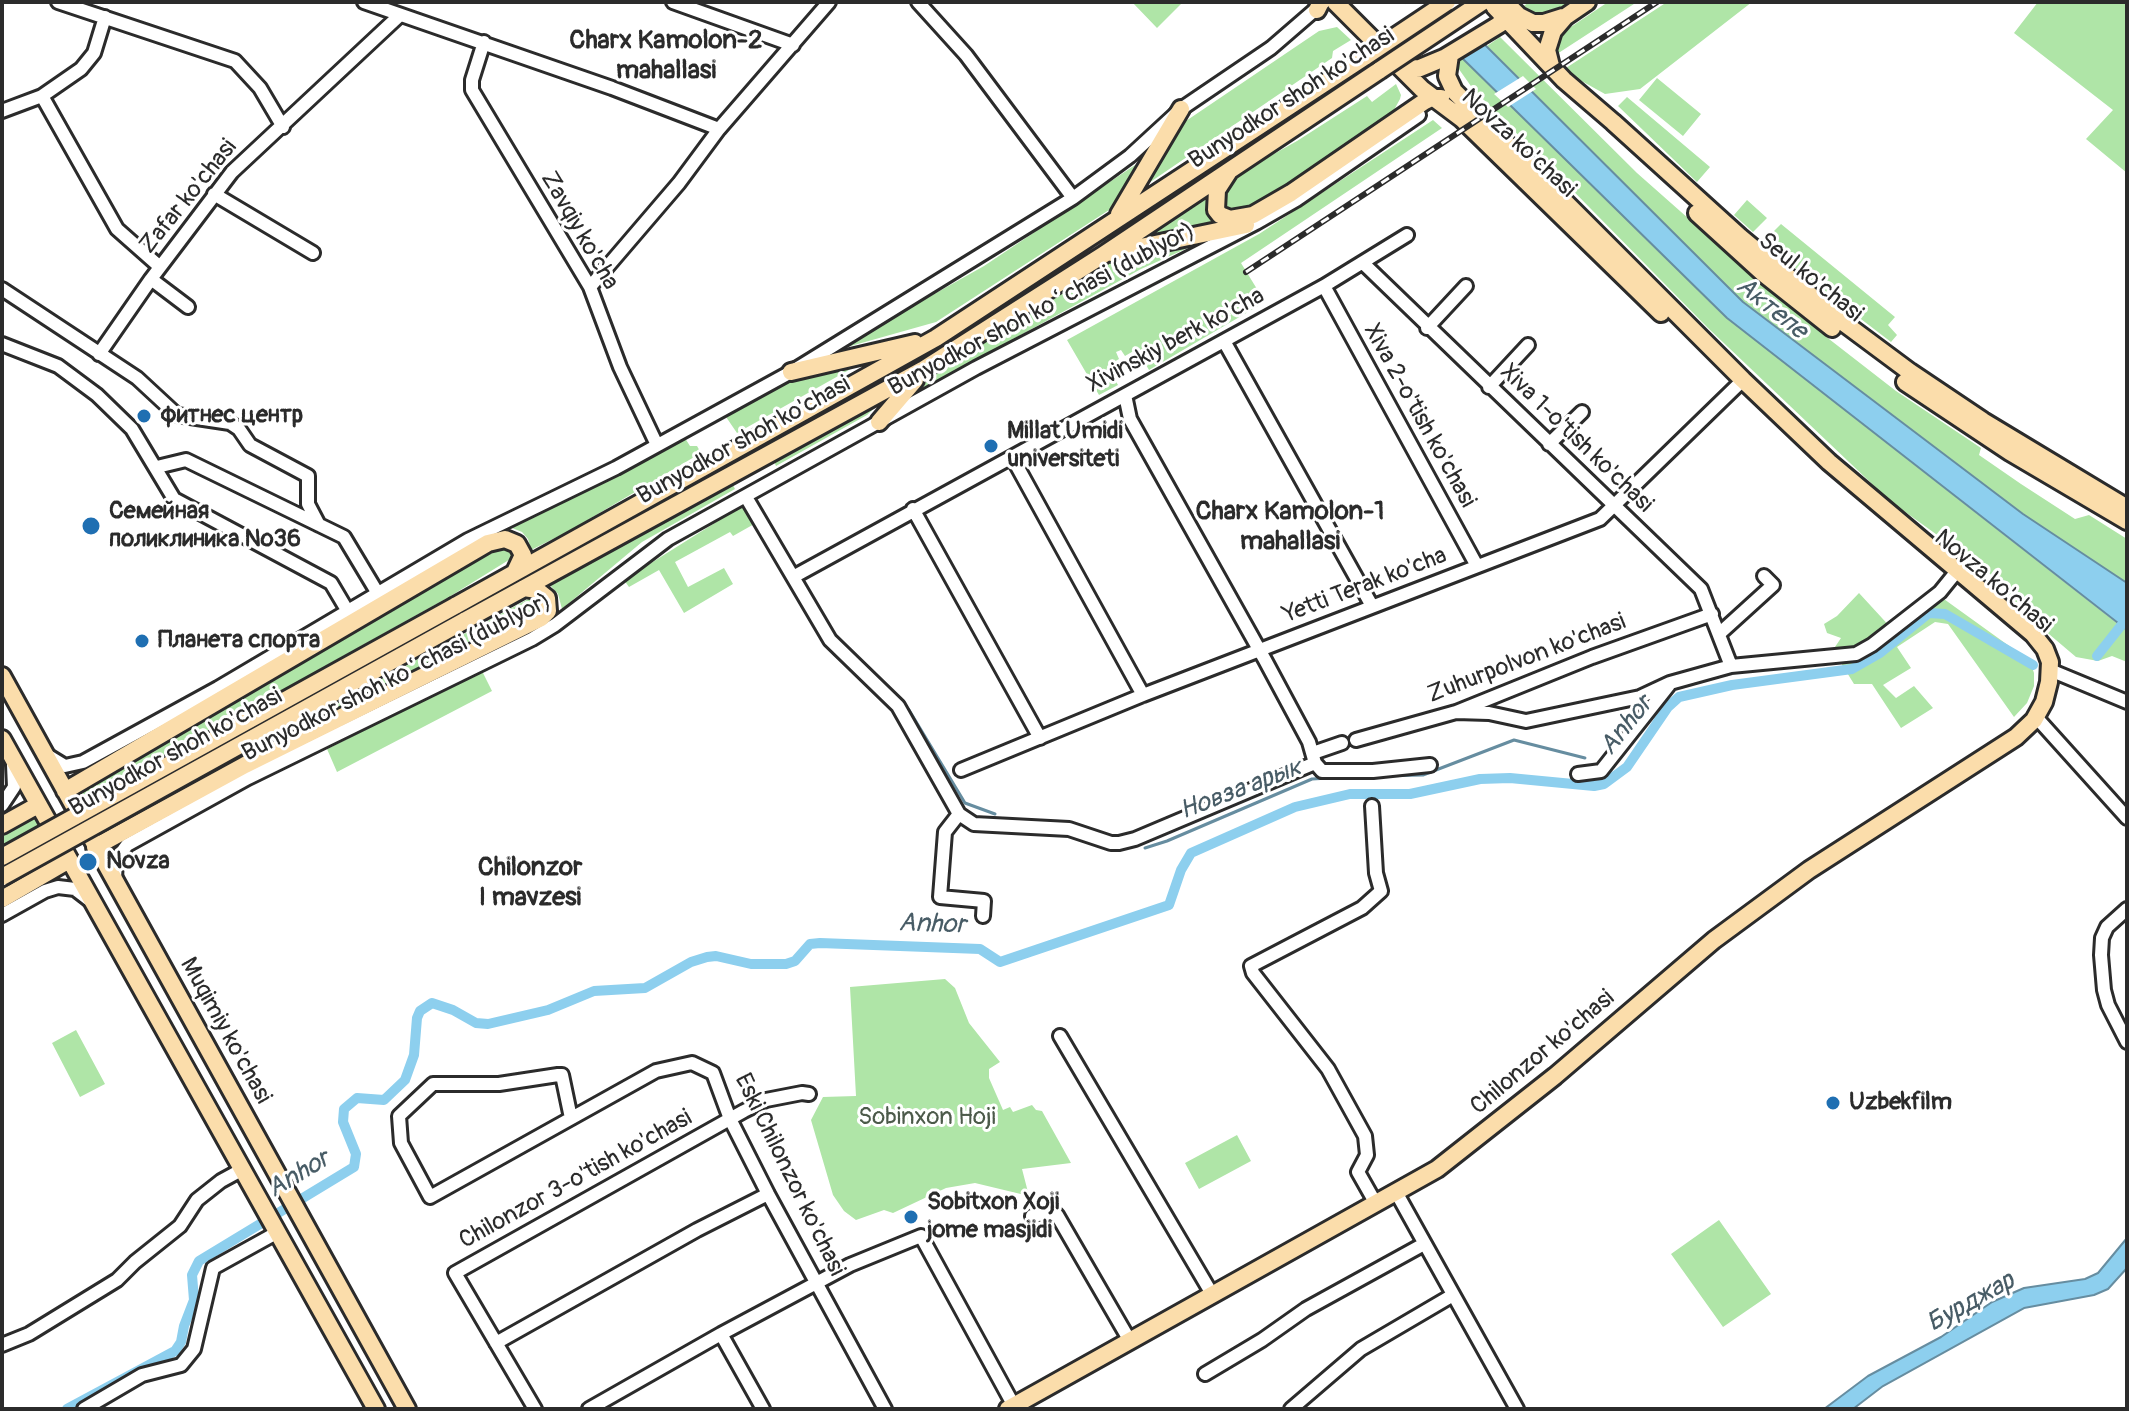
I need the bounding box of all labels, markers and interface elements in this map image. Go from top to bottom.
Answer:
street label: Bunyodkor shoh ko'chasi [1184,22,1400,176]
district label: Charx Kamolon-2 mahallasi [569,25,763,86]
street label: Novza ko'chasi [1455,84,1581,204]
street label: Zafar ko'chasi [134,134,244,260]
street label: Zavqiy ko'cha [534,167,624,295]
street label: Bunyodkor shoh koʻchasi (dublyor) [884,217,1200,403]
street label: Seul ko'chasi [1752,227,1868,329]
water label: Актепе [1729,271,1813,347]
street label: Xivinskiy berk ko'cha [1082,282,1270,400]
street label: Xiva 2-o'tish ko'chasi [1357,319,1481,513]
street label: Xiva 1-o'tish ko'chasi [1494,359,1658,519]
street label: Bunyodkor shoh ko'chasi [633,370,855,512]
place label: фитнес центр [160,402,303,430]
marker: фитнес центр [135,407,153,425]
place label: Millat Umidi universiteti [1007,418,1123,474]
marker: Millat Umidi universiteti [982,437,1000,455]
district label: Charx Kamolon-1 mahallasi [1196,496,1384,558]
place label: Семейная поликлиника №36 [109,498,301,554]
marker: Семейная поликлиника №36 [80,515,102,537]
street label: Novza ko'chasi [1928,524,2058,640]
street label: Yetti Terak ko'cha [1279,542,1451,630]
street label: Bunyodkor shoh koʻchasi (dublyor) [238,587,556,769]
street label: Zuhurpolvon ko'chasi [1424,608,1630,710]
place label: Планета спорта [158,627,320,655]
marker: Планета спорта [133,632,151,650]
street label: Bunyodkor shoh ko'chasi [65,682,287,824]
water label: Anhor [1594,690,1660,762]
water label: Новза арык [1176,753,1306,827]
place label: Novza [106,848,170,876]
marker: Novza [77,851,99,873]
district label: Chilonzor I mavzesi [478,852,582,914]
water label: Anhor [898,908,966,942]
street label: Muqimiy ko'chasi [173,953,277,1109]
street label: Chilonzor ko'chasi [1465,984,1621,1122]
street label: Eski Chilonzor ko'chasi [727,1069,851,1281]
place label: Uzbekfilm [1849,1089,1952,1117]
marker: Uzbekfilm [1824,1094,1842,1112]
street label: Chilonzor 3-o'tish ko'chasi [455,1104,697,1256]
park label: Sobinxon Hoji [858,1104,996,1132]
water label: Anhor [262,1144,336,1206]
place label: Sobitxon Xoji jome masjidi [927,1189,1059,1245]
marker: Sobitxon Xoji jome masjidi [902,1208,920,1226]
water label: Бурджар [1922,1266,2020,1340]

